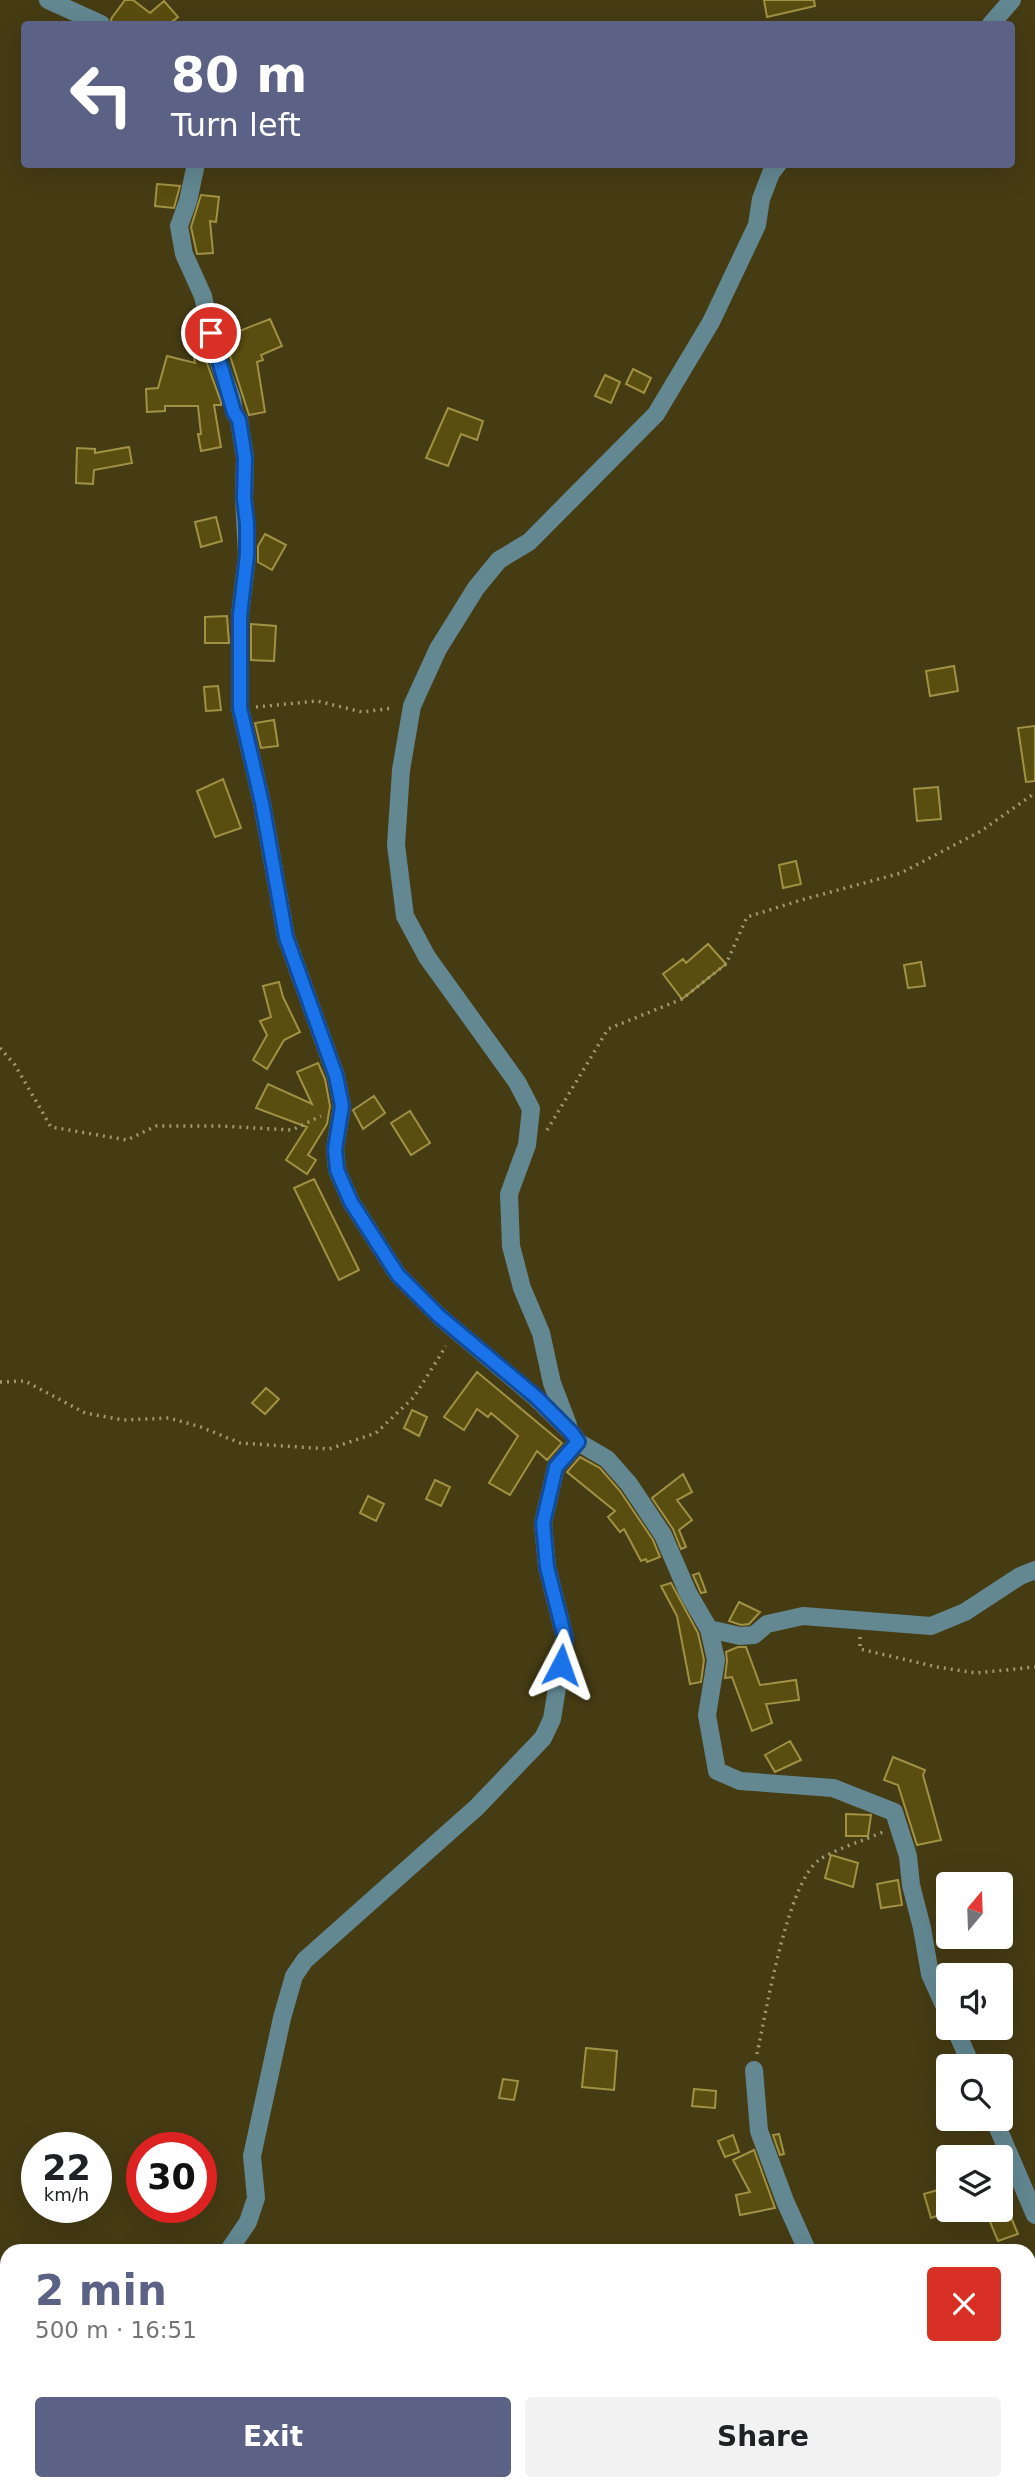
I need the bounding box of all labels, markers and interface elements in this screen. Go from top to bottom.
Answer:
text: 80 m [171,47,307,104]
icon: left [56,49,147,140]
text: Turn left [171,106,301,144]
pin [181,303,241,363]
icon: arrive [192,314,230,352]
position arrow [524,1628,598,1702]
north arrow [936,1872,1013,1950]
map controls [936,1872,1013,2222]
button: sound [936,1963,1013,2040]
button: search [936,2054,1013,2131]
speed limit sign: 30 [126,2132,217,2223]
button: layers [936,2145,1013,2222]
text: 22 [42,2148,91,2188]
text: km/h [44,2184,89,2205]
text: 2 min [35,2266,167,2315]
button: close [927,2267,1001,2341]
text: 500 m · 16:51 [35,2317,197,2343]
button: Exit [35,2397,511,2477]
button: Share [525,2397,1001,2477]

